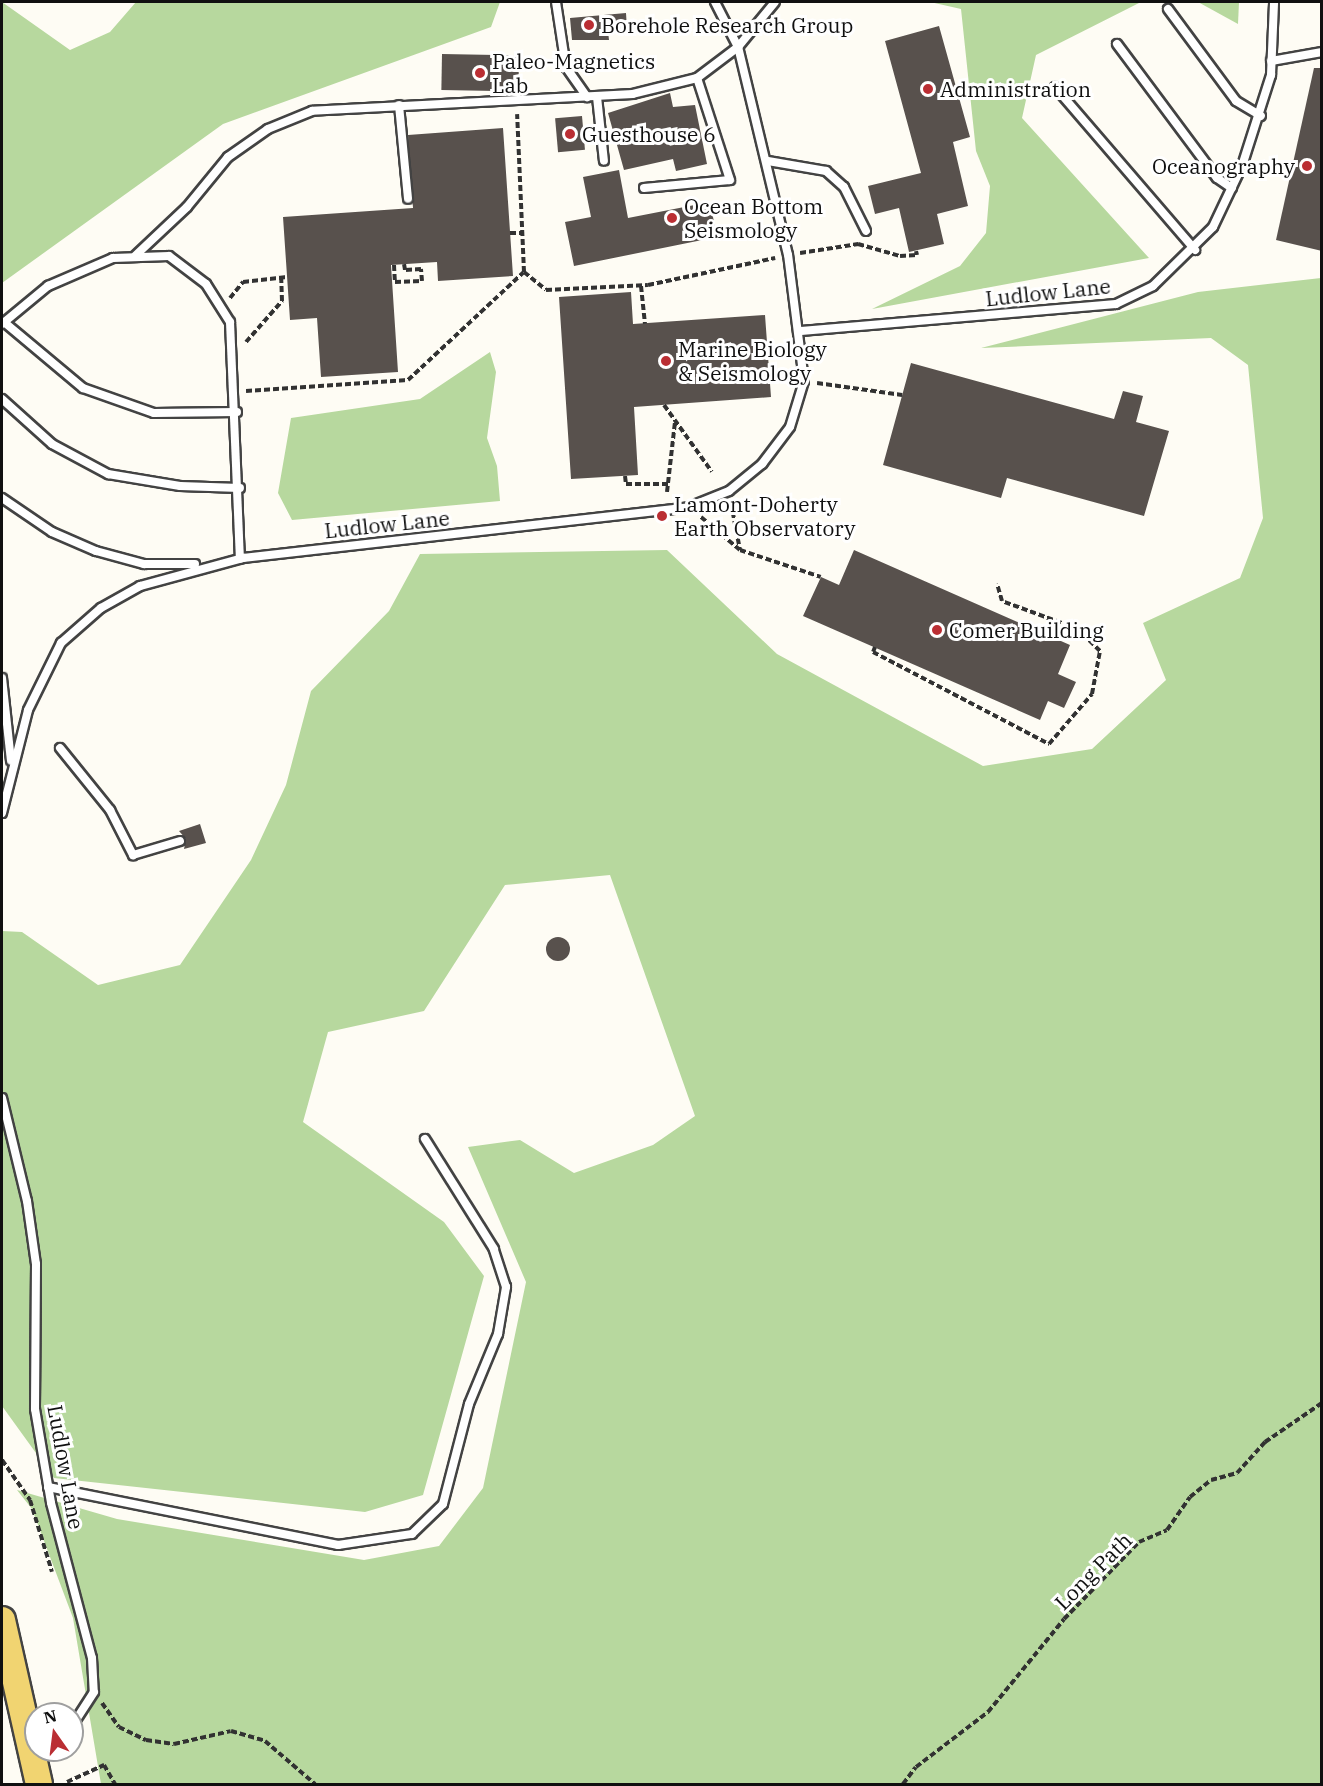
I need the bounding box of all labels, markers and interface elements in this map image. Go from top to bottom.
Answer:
place label: Borehole Research Group [601,12,853,38]
marker: Borehole Research Group [582,18,596,32]
place label: Paleo-Magnetics Lab [492,48,655,98]
marker: Paleo-Magnetics Lab [473,66,487,80]
place label: Administration [940,76,1091,102]
marker: Administration [921,82,935,96]
place label: Guesthouse 6 [582,121,716,147]
marker: Guesthouse 6 [563,127,577,141]
place label: Oceanography [1152,153,1295,179]
marker: Oceanography [1300,159,1314,173]
place label: Ocean Bottom Seismology [684,193,823,243]
marker: Ocean Bottom Seismology [665,211,679,225]
street label: Ludlow Lane [984,273,1112,311]
place label: Marine Biology & Seismology [678,336,827,386]
marker: Marine Biology & Seismology [659,354,673,368]
place label: Lamont-Doherty Earth Observatory [674,491,855,541]
street label: Ludlow Lane [323,505,451,543]
marker: Lamont-Doherty Earth Observatory [655,509,669,523]
place label: Comer Building [949,617,1104,643]
marker: Comer Building [930,623,944,637]
street label: Ludlow Lane [43,1403,89,1531]
street label: Long Path [1049,1527,1137,1615]
north arrow [24,1702,84,1762]
text: N [42,1705,59,1728]

